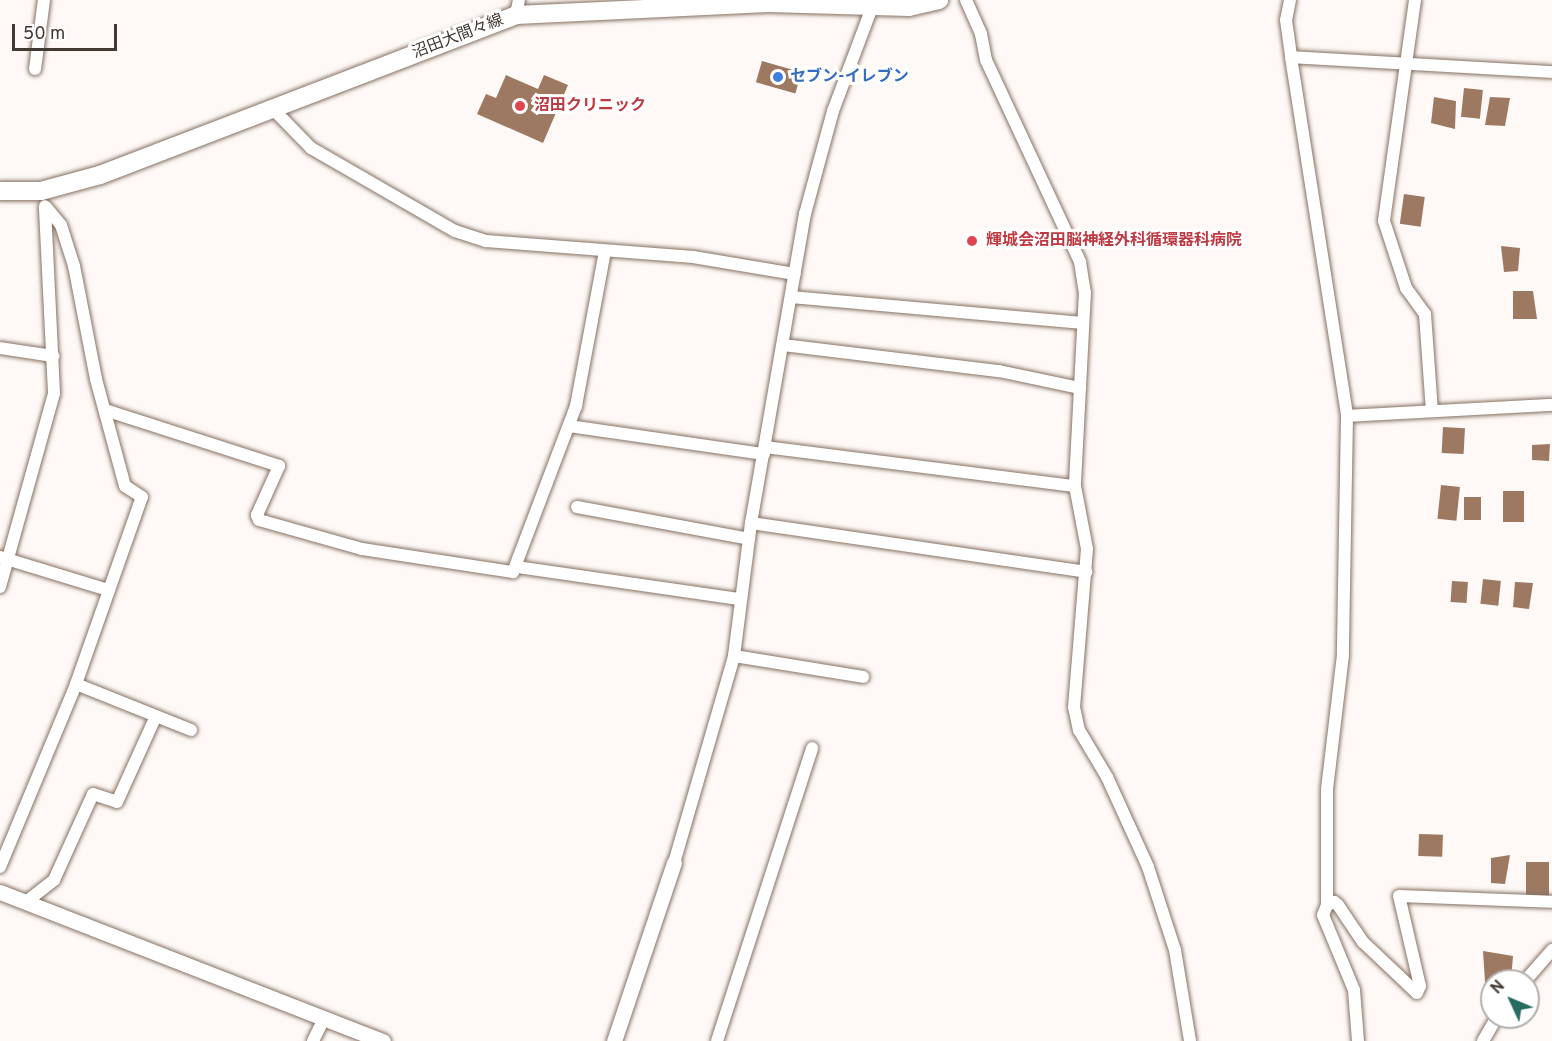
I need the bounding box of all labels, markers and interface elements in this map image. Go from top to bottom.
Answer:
street label: 沼田大間々線 [410,11,506,63]
scale bar [15,12,120,50]
text: 50 m [23,23,65,46]
place label: セブン-イレブン [790,67,909,87]
marker: セブン-イレブン [771,70,785,84]
place label: 沼田クリニック [534,96,646,116]
marker: 沼田クリニック [511,97,529,115]
place label: 輝城会沼田脳神経外科循環器科病院 [986,231,1242,251]
marker: 輝城会沼田脳神経外科循環器科病院 [963,232,981,250]
north arrow [1480,969,1540,1029]
text: N [1487,977,1510,999]

